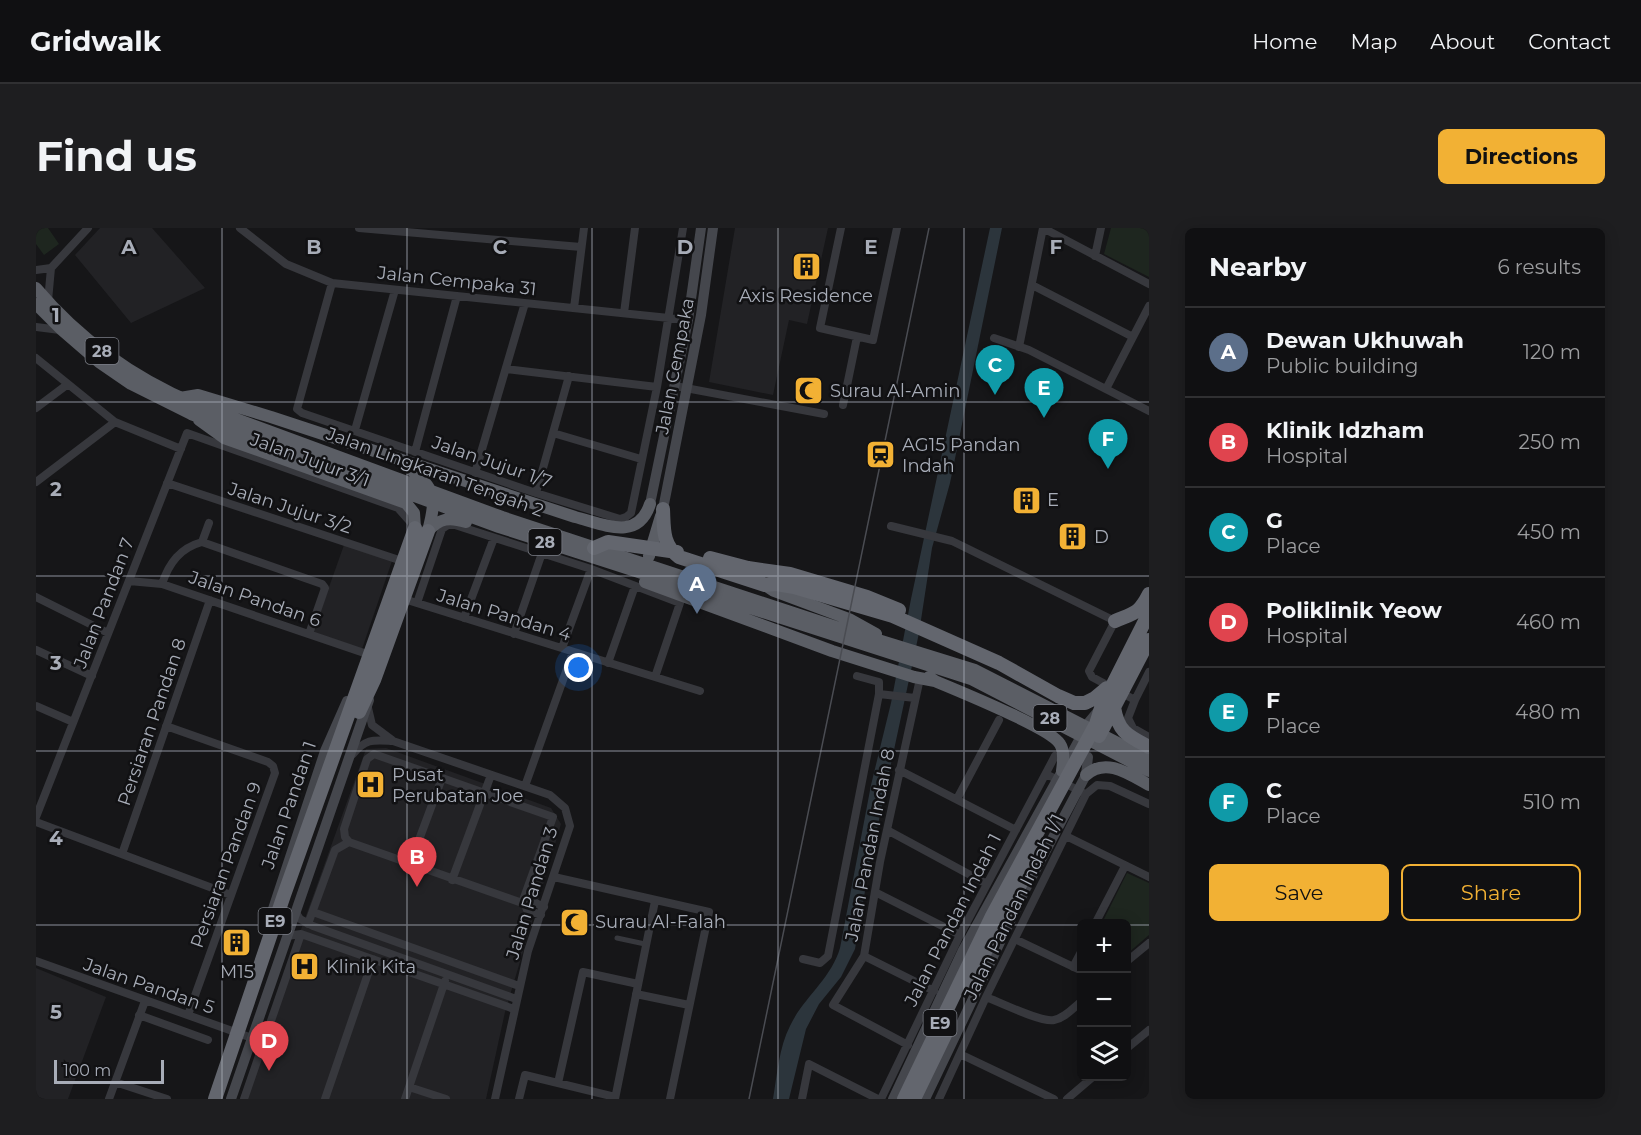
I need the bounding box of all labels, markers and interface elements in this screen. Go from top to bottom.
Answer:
text: Gridwalk [30,24,161,58]
text: Home [1252,29,1317,54]
text: Map [1350,29,1397,54]
text: About [1430,29,1495,54]
text: Contact [1528,29,1611,54]
button: Directions [1438,129,1605,184]
text: Find us [36,130,197,182]
text: A [120,235,137,259]
text: B [306,235,322,259]
text: C [493,235,508,259]
text: D [677,235,693,259]
text: E [864,235,878,259]
text: F [1050,235,1063,259]
building icon: Axis Residence [790,251,822,283]
text: Nearby [1209,251,1306,283]
text: 6 results [1497,255,1581,279]
street label: Jalan Cempaka 31 [375,262,538,300]
place label: Axis Residence [739,285,873,307]
street label: Jalan Cempaka [651,296,699,437]
text: 1 [52,303,60,327]
text: Dewan Ukhuwah [1266,327,1464,354]
road number: 28 [86,338,118,364]
text: A [1221,340,1236,364]
text: 120 m [1523,340,1581,364]
pin: C [976,346,1014,395]
text: Public building [1266,354,1419,378]
pin: E [1024,368,1064,418]
mosque icon: Surau Al-Amin [793,375,825,407]
place label: Surau Al-Amin [830,380,960,402]
text: Klinik Idzham [1266,417,1424,444]
pin: F [1088,420,1128,469]
street label: Jalan Lingkaran Tengah 2 [322,422,547,522]
street label: Jalan Jujur 3/1 [246,428,373,492]
text: B [1221,430,1236,454]
text: 250 m [1519,430,1581,454]
street label: Jalan Jujur 1/7 [428,431,555,493]
place label: AG15 Pandan Indah [902,434,1020,477]
station icon: AG15 Pandan Indah [865,439,897,471]
text: Hospital [1266,444,1348,468]
text: 2 [50,477,62,501]
street label: Jalan Jujur 3/2 [225,477,354,538]
building icon: E [1010,484,1042,516]
place label: E [1047,489,1059,511]
text: G [1266,507,1283,534]
text: C [1221,520,1236,544]
text: 450 m [1517,520,1581,544]
building icon: D [1057,521,1089,553]
place label: D [1094,526,1109,548]
road number: 28 [528,529,562,555]
text: Place [1266,534,1321,558]
street label: Jalan Pandan 7 [69,535,139,672]
pin: A [678,564,716,614]
street label: Jalan Pandan 6 [185,566,324,632]
street label: Jalan Pandan 4 [433,584,574,646]
text: Poliklinik Yeow [1266,597,1442,624]
text: D [1220,610,1237,634]
text: 460 m [1516,610,1581,634]
text: Hospital [1266,624,1348,648]
street label: Persiaran Pandan 8 [113,635,191,809]
text: 3 [49,651,62,675]
your location [564,653,593,682]
text: F [1266,687,1280,714]
text: E [1222,700,1235,724]
text: 480 m [1515,700,1581,724]
road number: 28 [1034,705,1066,731]
text: Place [1266,714,1321,738]
street label: Jalan Pandan 1 [257,738,321,873]
street label: Jalan Pandan Indah 8 [840,747,899,944]
place label: Pusat Perubatan Joe [392,764,523,807]
hospital icon: Pusat Perubatan Joe [355,769,387,801]
text: C [1266,777,1282,804]
street label: Persiaran Pandan 9 [186,779,266,951]
text: F [1222,790,1235,814]
text: 510 m [1523,790,1581,814]
text: Place [1266,804,1321,828]
street label: Jalan Pandan Indah 1/1 [959,810,1069,1004]
street label: Jalan Pandan 3 [501,824,563,963]
text: 4 [49,826,63,850]
street label: Jalan Pandan Indah 1 [899,830,1006,1011]
pin: B [398,838,436,887]
button: Save [1209,864,1389,921]
button: Share [1401,864,1581,921]
mosque icon: Surau Al-Falah [558,906,590,938]
road number: E9 [258,908,292,934]
place label: Surau Al-Falah [595,911,726,933]
map controls [1077,919,1131,1081]
button: + [1077,919,1131,973]
building icon: M15 [221,927,253,959]
hospital icon: Klinik Kita [289,951,321,983]
street label: Jalan Pandan 5 [80,953,218,1019]
place label: Klinik Kita [326,956,416,978]
place label: M15 [220,961,254,983]
button: − [1077,973,1131,1027]
text: 5 [50,1000,62,1024]
road number: E9 [924,1010,956,1036]
pin: D [250,1022,288,1071]
button: layers [1077,1027,1131,1081]
scale bar [54,1057,164,1084]
text: 100 m [63,1061,111,1080]

